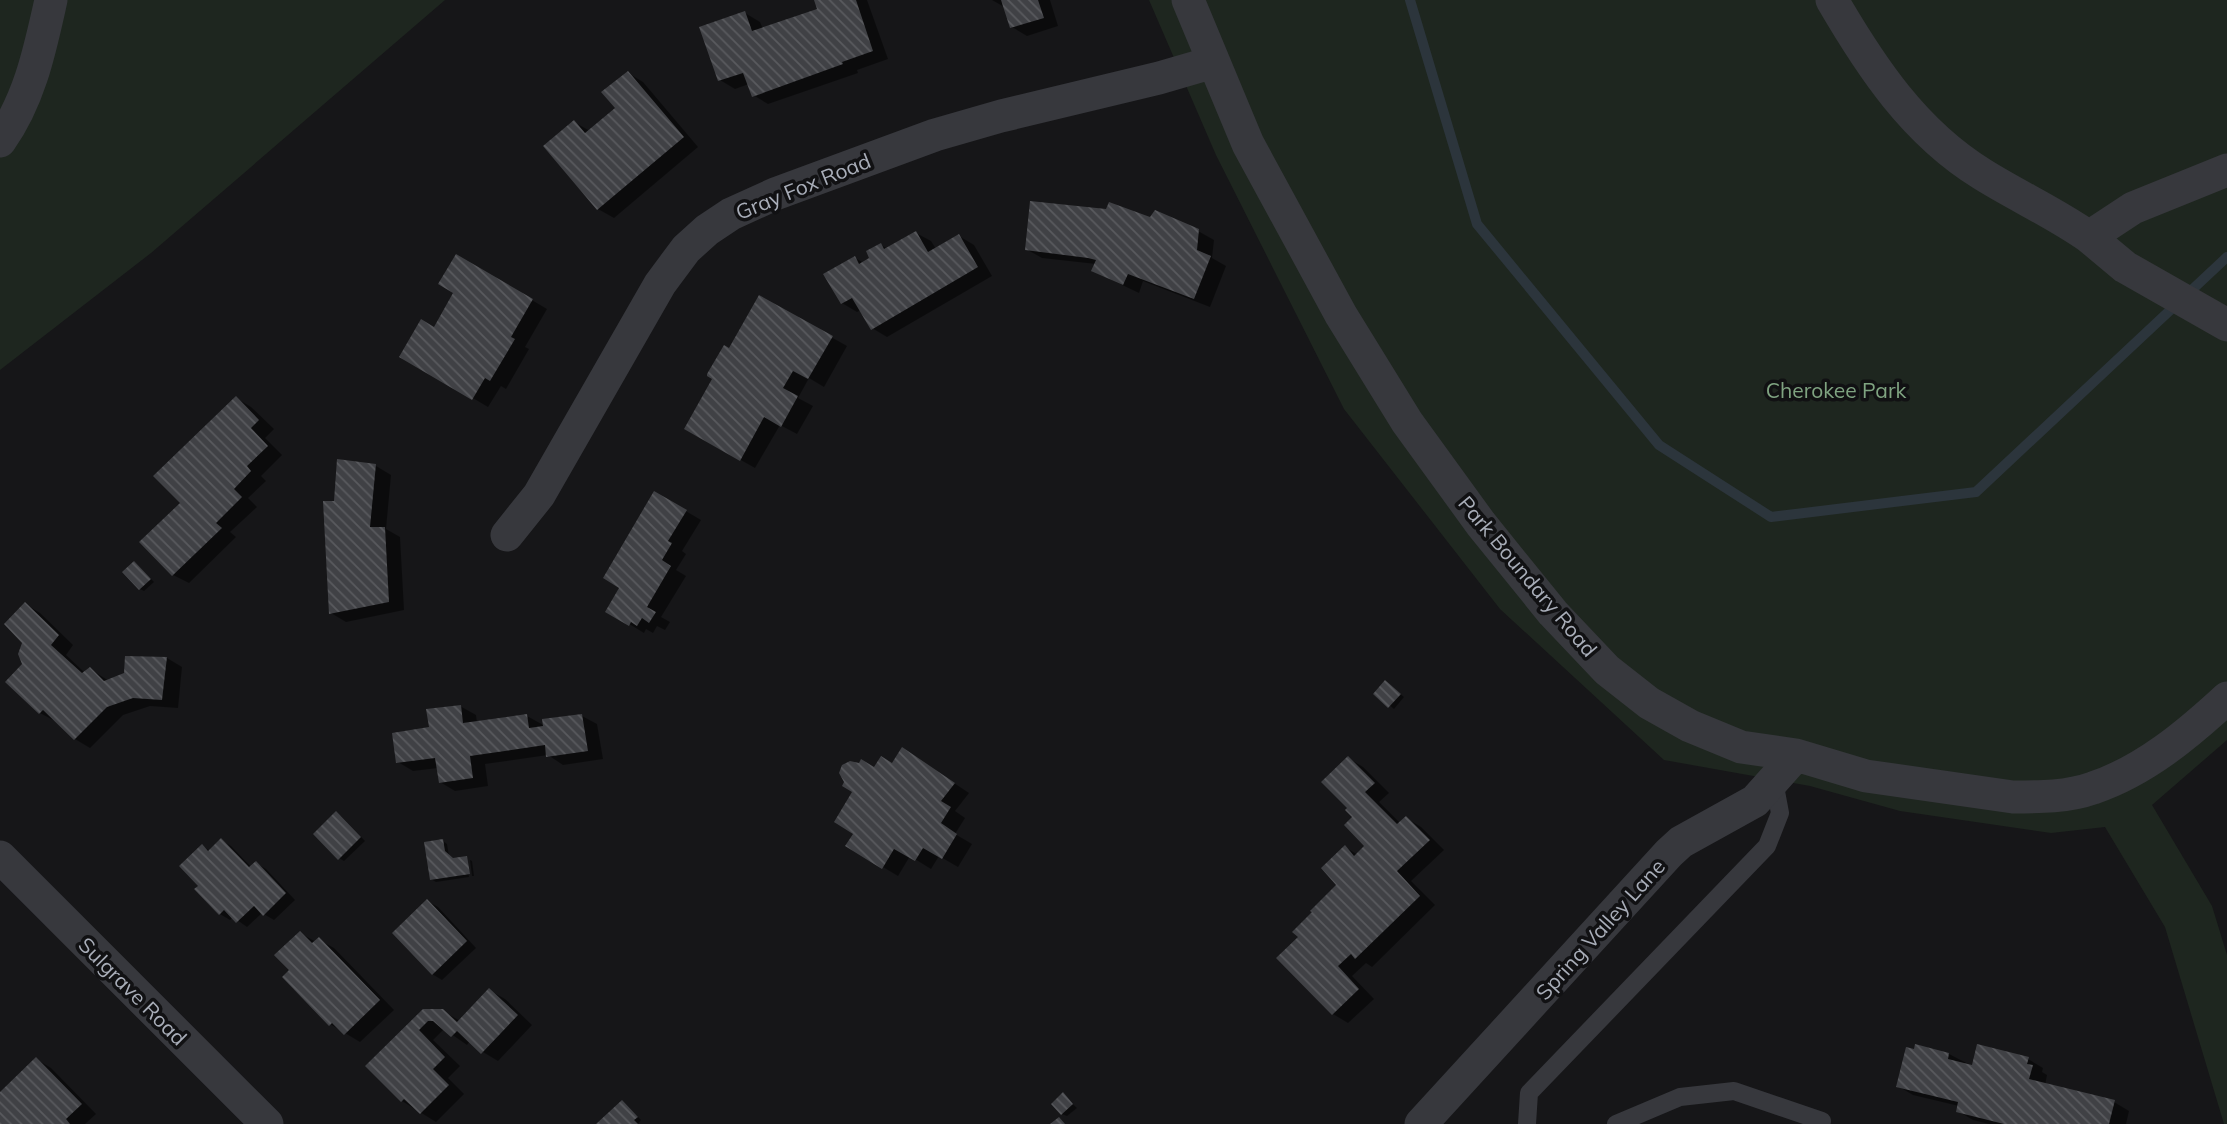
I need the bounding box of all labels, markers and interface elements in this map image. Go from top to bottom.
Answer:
street label: Gray Fox Road [732,147,874,225]
park label: Cherokee Park [1766,377,1907,403]
street label: Park Boundary Road [1453,490,1603,662]
street label: Spring Valley Lane [1530,853,1670,1005]
street label: Sulgrave Road [74,932,192,1050]

